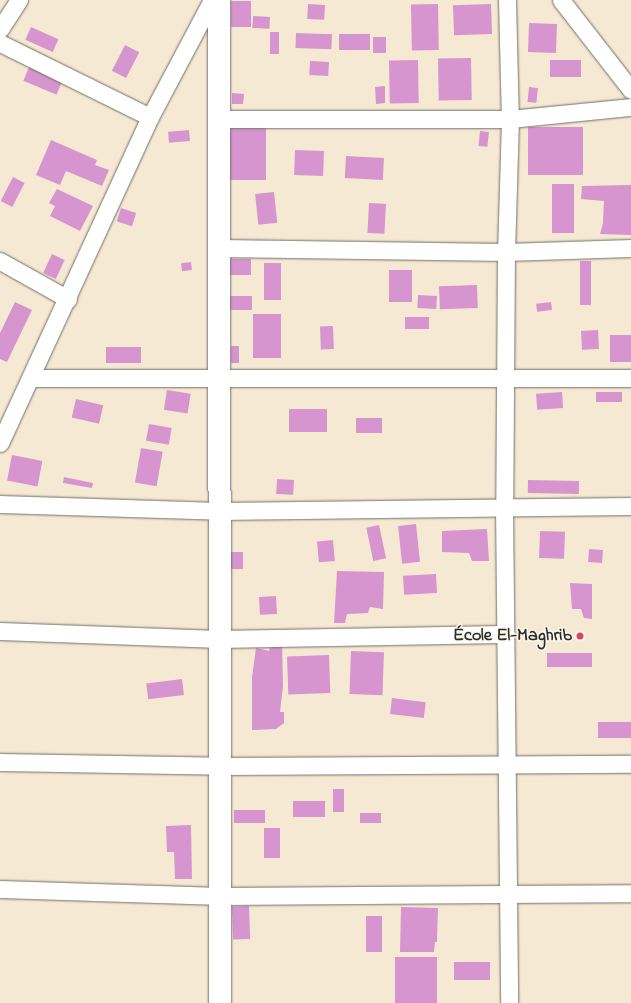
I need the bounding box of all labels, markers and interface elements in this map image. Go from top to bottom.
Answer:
place label: École El-Maghrib [453,625,572,647]
marker: École El-Maghrib [575,631,585,641]

